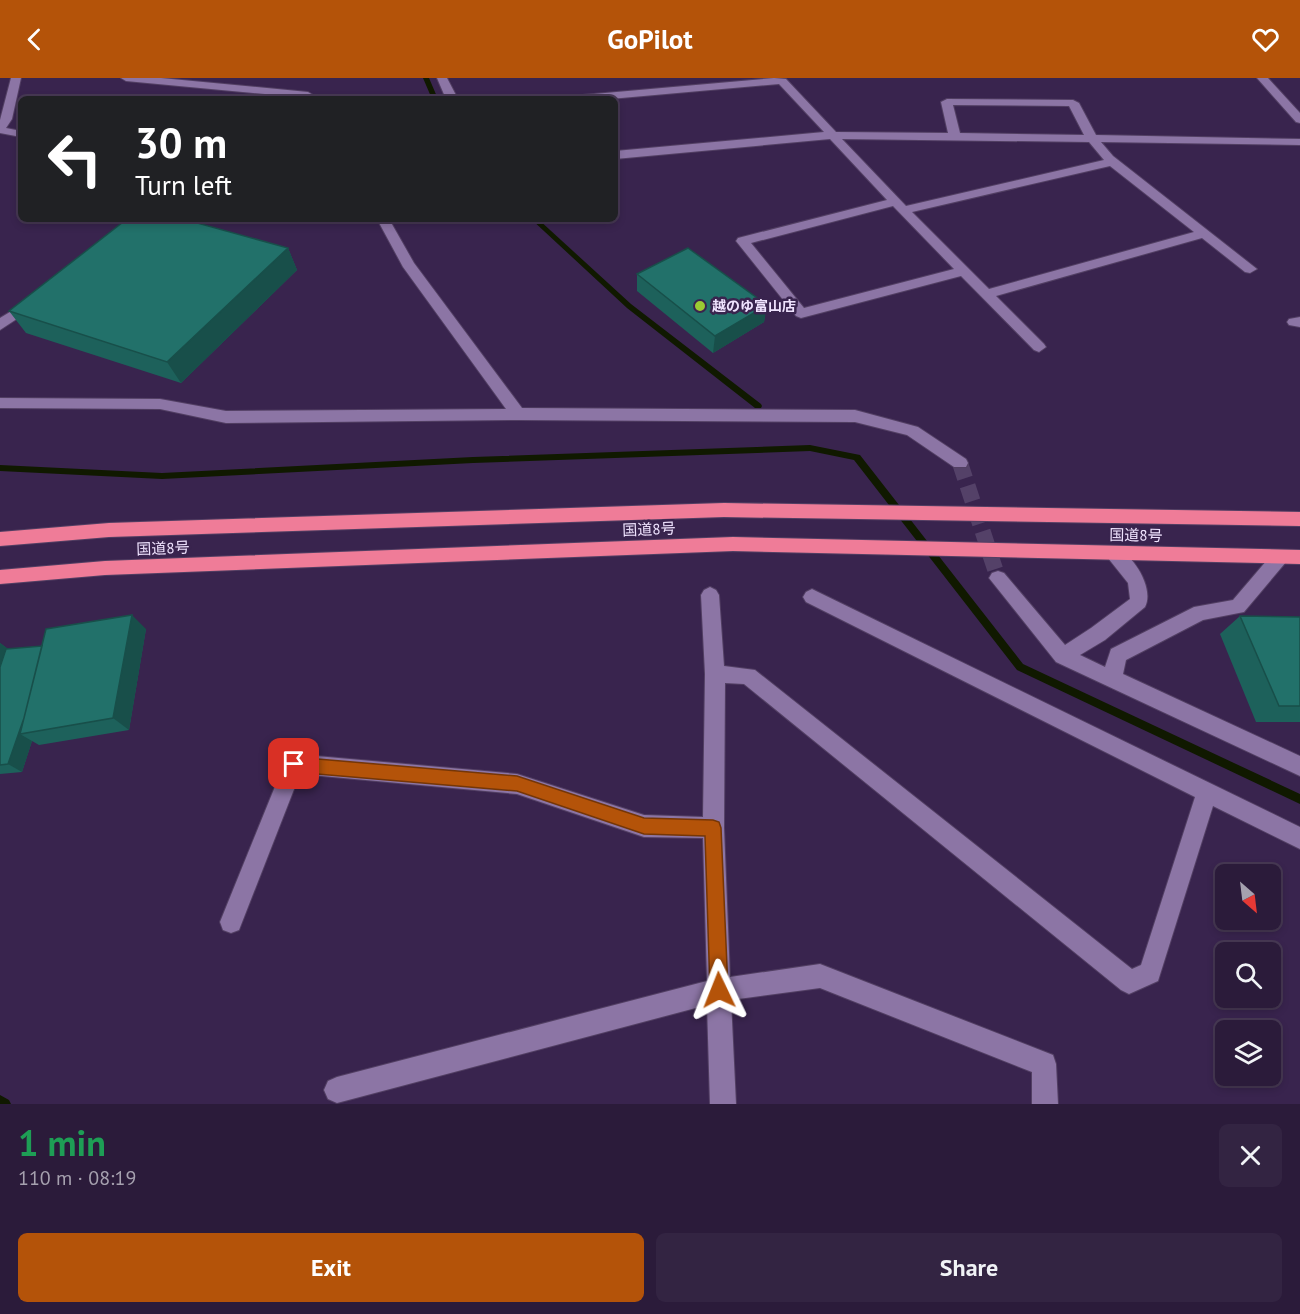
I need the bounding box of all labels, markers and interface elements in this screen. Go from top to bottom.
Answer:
text: GoPilot [607,22,693,56]
icon: back [18,23,51,56]
icon: heart [1249,23,1282,56]
text: 30 m [135,115,227,170]
icon: left [36,120,114,198]
text: Turn left [135,168,232,202]
place label: 越のゆ富山店 [712,297,796,315]
marker: 越のゆ富山店 [693,299,707,313]
street label: 国道8号 [622,519,676,539]
street label: 国道8号 [1109,525,1163,545]
street label: 国道8号 [136,538,190,558]
pin [268,738,319,789]
icon: arrive [277,747,310,780]
north arrow [1215,864,1281,930]
map controls [1215,864,1281,1086]
button: search [1215,942,1281,1008]
position arrow [687,958,751,1022]
button: layers [1215,1020,1281,1086]
text: 1 min [18,1119,106,1166]
button: close [1219,1124,1282,1187]
text: 110 m · 08:19 [18,1165,136,1191]
button: Exit [18,1233,644,1302]
button: Share [656,1233,1282,1302]

